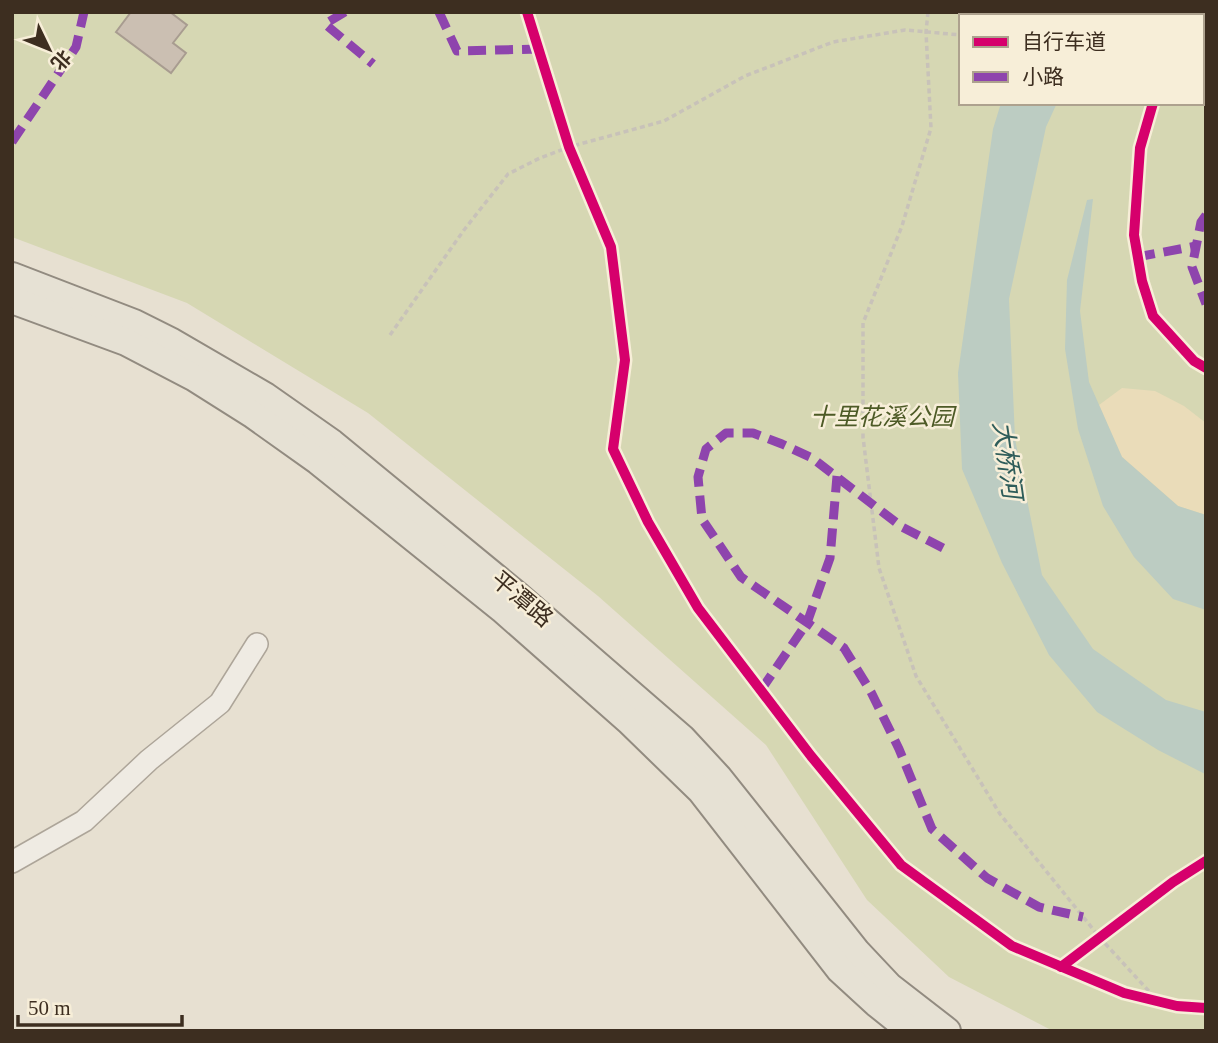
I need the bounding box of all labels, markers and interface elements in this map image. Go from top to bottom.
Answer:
north arrow [14,14,84,84]
legend [959,14,1204,105]
text: 自行车道 [1022,30,1106,54]
text: 北 [47,46,75,74]
text: 小路 [1022,65,1064,89]
park label: 十里花溪公园 [810,404,957,430]
water label: 大桥河 [987,419,1027,506]
street label: 平潭路 [486,566,558,632]
scale bar [18,984,182,1028]
text: 50 m [28,996,71,1020]

